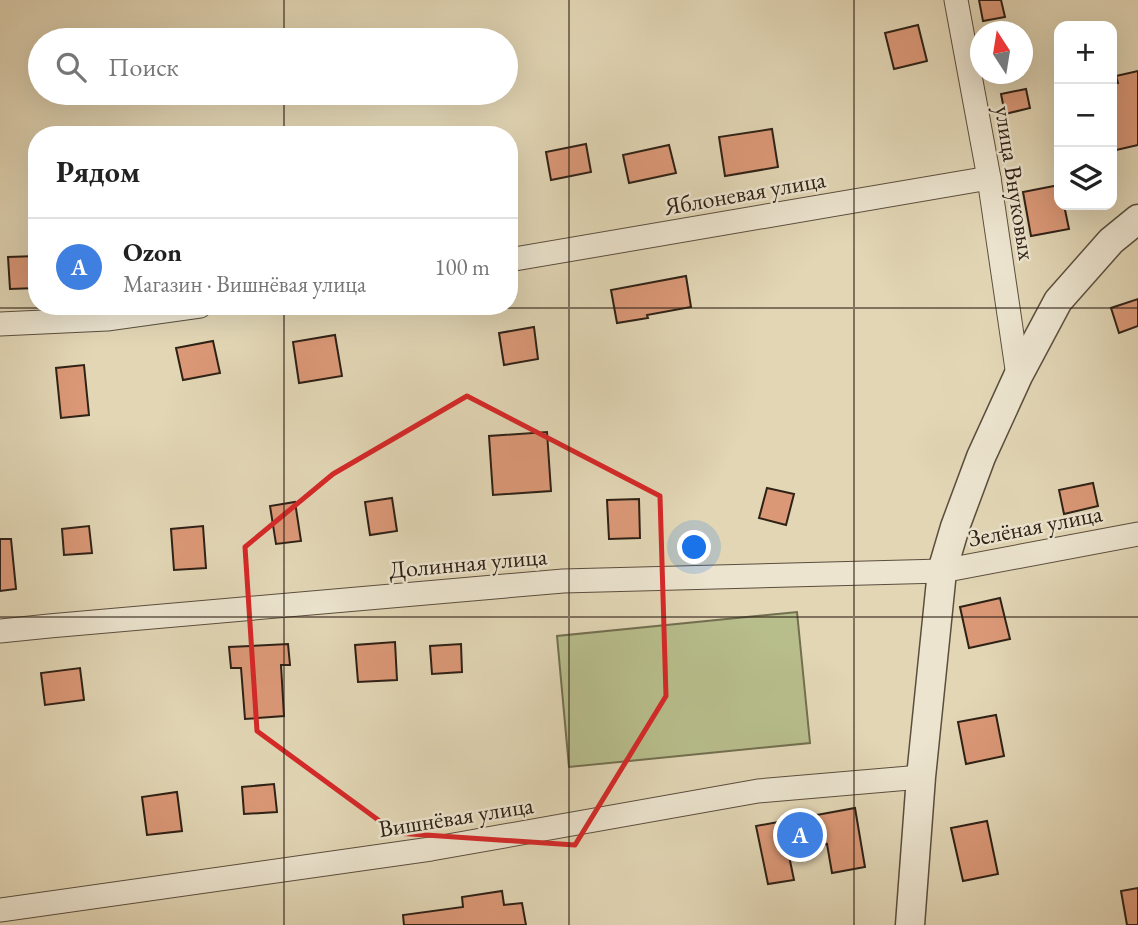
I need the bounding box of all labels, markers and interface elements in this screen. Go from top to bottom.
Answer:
north arrow [970,21,1033,84]
map controls [1054,21,1117,210]
button: + [1054,21,1117,84]
search box [28,28,518,105]
icon: search [52,48,90,86]
text: Поиск [108,50,179,84]
button: − [1054,84,1117,147]
street label: улица Внуковых [988,103,1043,263]
button: layers [1054,147,1117,210]
text: Рядом [56,152,140,191]
street label: Яблоневая улица [661,163,828,222]
text: Ozon [123,235,182,269]
text: A [71,252,87,282]
text: 100 m [434,252,490,282]
text: Магазин · Вишнёвая улица [123,269,366,299]
street label: Зелёная улица [965,497,1105,554]
your location [677,530,711,564]
street label: Долинная улица [388,540,549,585]
street label: Вишнёвая улица [376,789,536,844]
pin: A [777,809,823,861]

